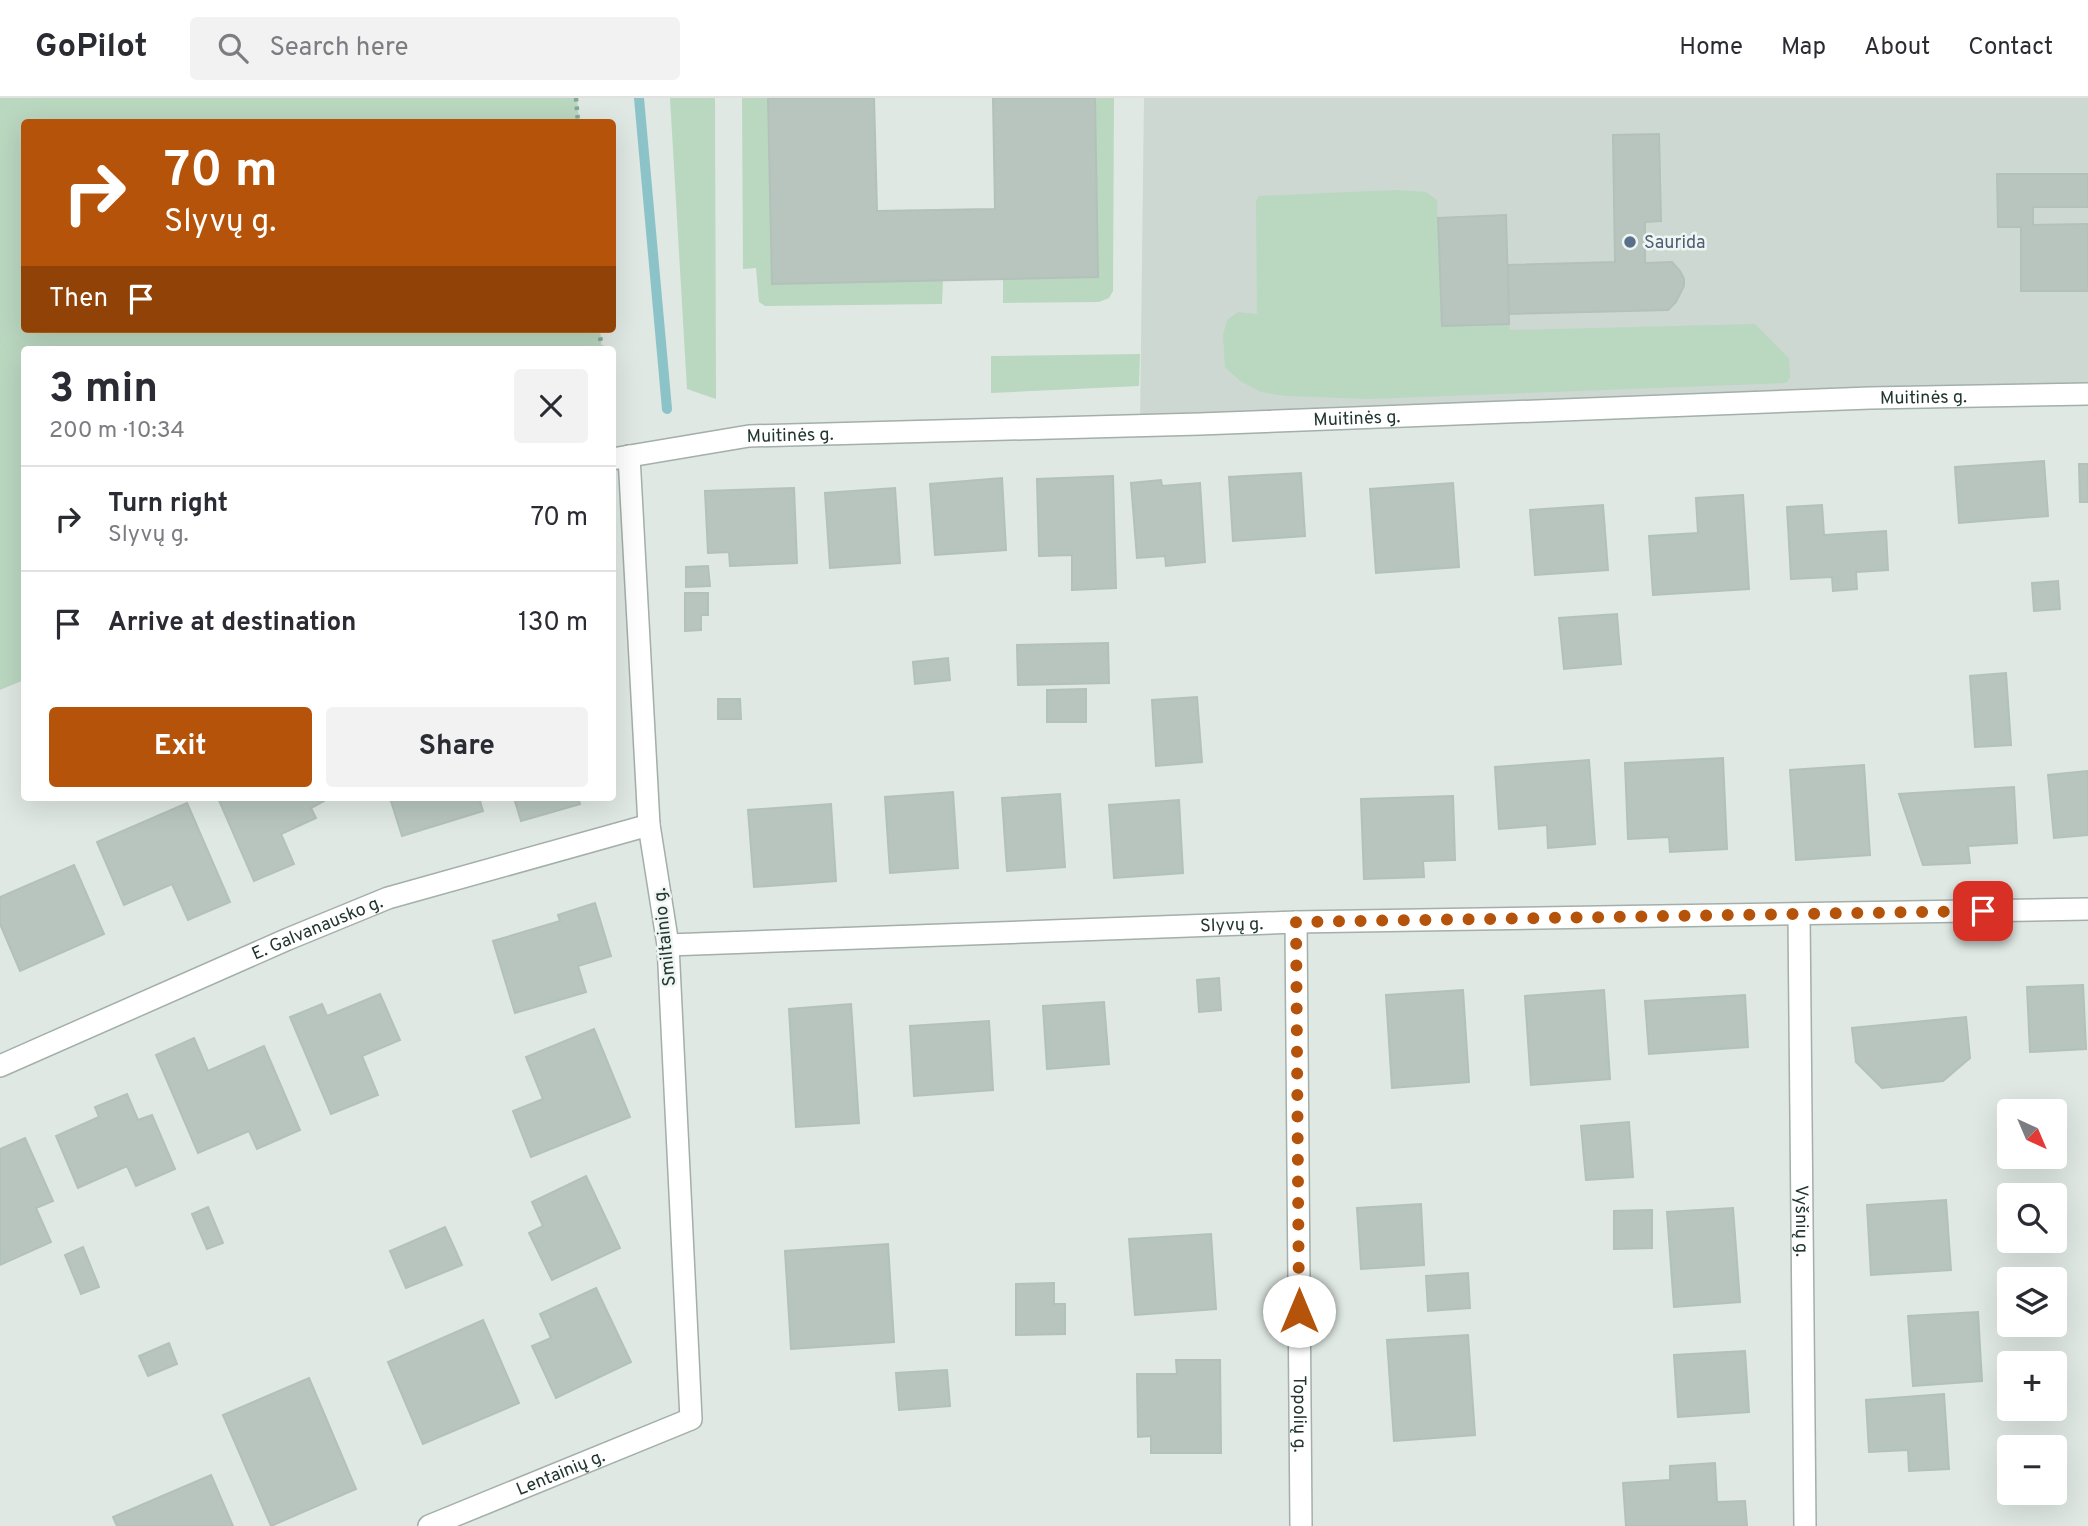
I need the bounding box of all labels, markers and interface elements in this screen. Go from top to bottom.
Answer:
search box [190,17,680,80]
text: GoPilot [35,27,148,69]
icon: search [214,29,252,67]
text: Search here [270,32,408,65]
text: Home [1679,33,1743,63]
text: Map [1781,33,1826,63]
text: About [1864,33,1930,63]
text: Contact [1968,33,2053,63]
text: 70 m [164,142,278,204]
icon: right [49,147,140,238]
text: Slyvų g. [164,203,276,243]
place label: Saurida [1644,232,1706,255]
marker: Saurida [1622,234,1638,250]
icon: arrive [122,280,160,318]
text: Then [49,283,108,316]
text: 3 min [49,364,158,417]
button: close [514,369,588,443]
street label: Muitinės g. [1880,386,1967,411]
street label: Muitinės g. [1313,406,1401,433]
text: 200 m · 10:34 [49,417,185,446]
street label: Muitinės g. [746,424,834,449]
text: Turn right [108,488,228,521]
icon: right [49,500,87,538]
text: 70 m [530,502,588,535]
text: Slyvų g. [108,521,189,550]
icon: arrive [49,605,87,643]
text: Arrive at destination [108,607,356,640]
text: 130 m [518,607,588,640]
button: Exit [49,707,312,787]
button: Share [326,707,588,787]
pin [1953,881,2013,941]
street label: Smiltainio g. [649,886,682,987]
street label: E. Galvanausko g. [249,891,387,967]
icon: arrive [1964,892,2002,930]
street label: Slyvų g. [1200,913,1264,939]
north arrow [1997,1099,2067,1169]
map controls [1997,1099,2067,1505]
button: search [1997,1183,2067,1253]
street label: Vyšnių g. [1789,1185,1812,1257]
button: layers [1997,1267,2067,1337]
position arrow [1262,1274,1336,1348]
button: + [1997,1351,2067,1421]
street label: Topolių g. [1287,1375,1310,1453]
button: − [1997,1435,2067,1505]
street label: Lentainių g. [513,1445,609,1502]

